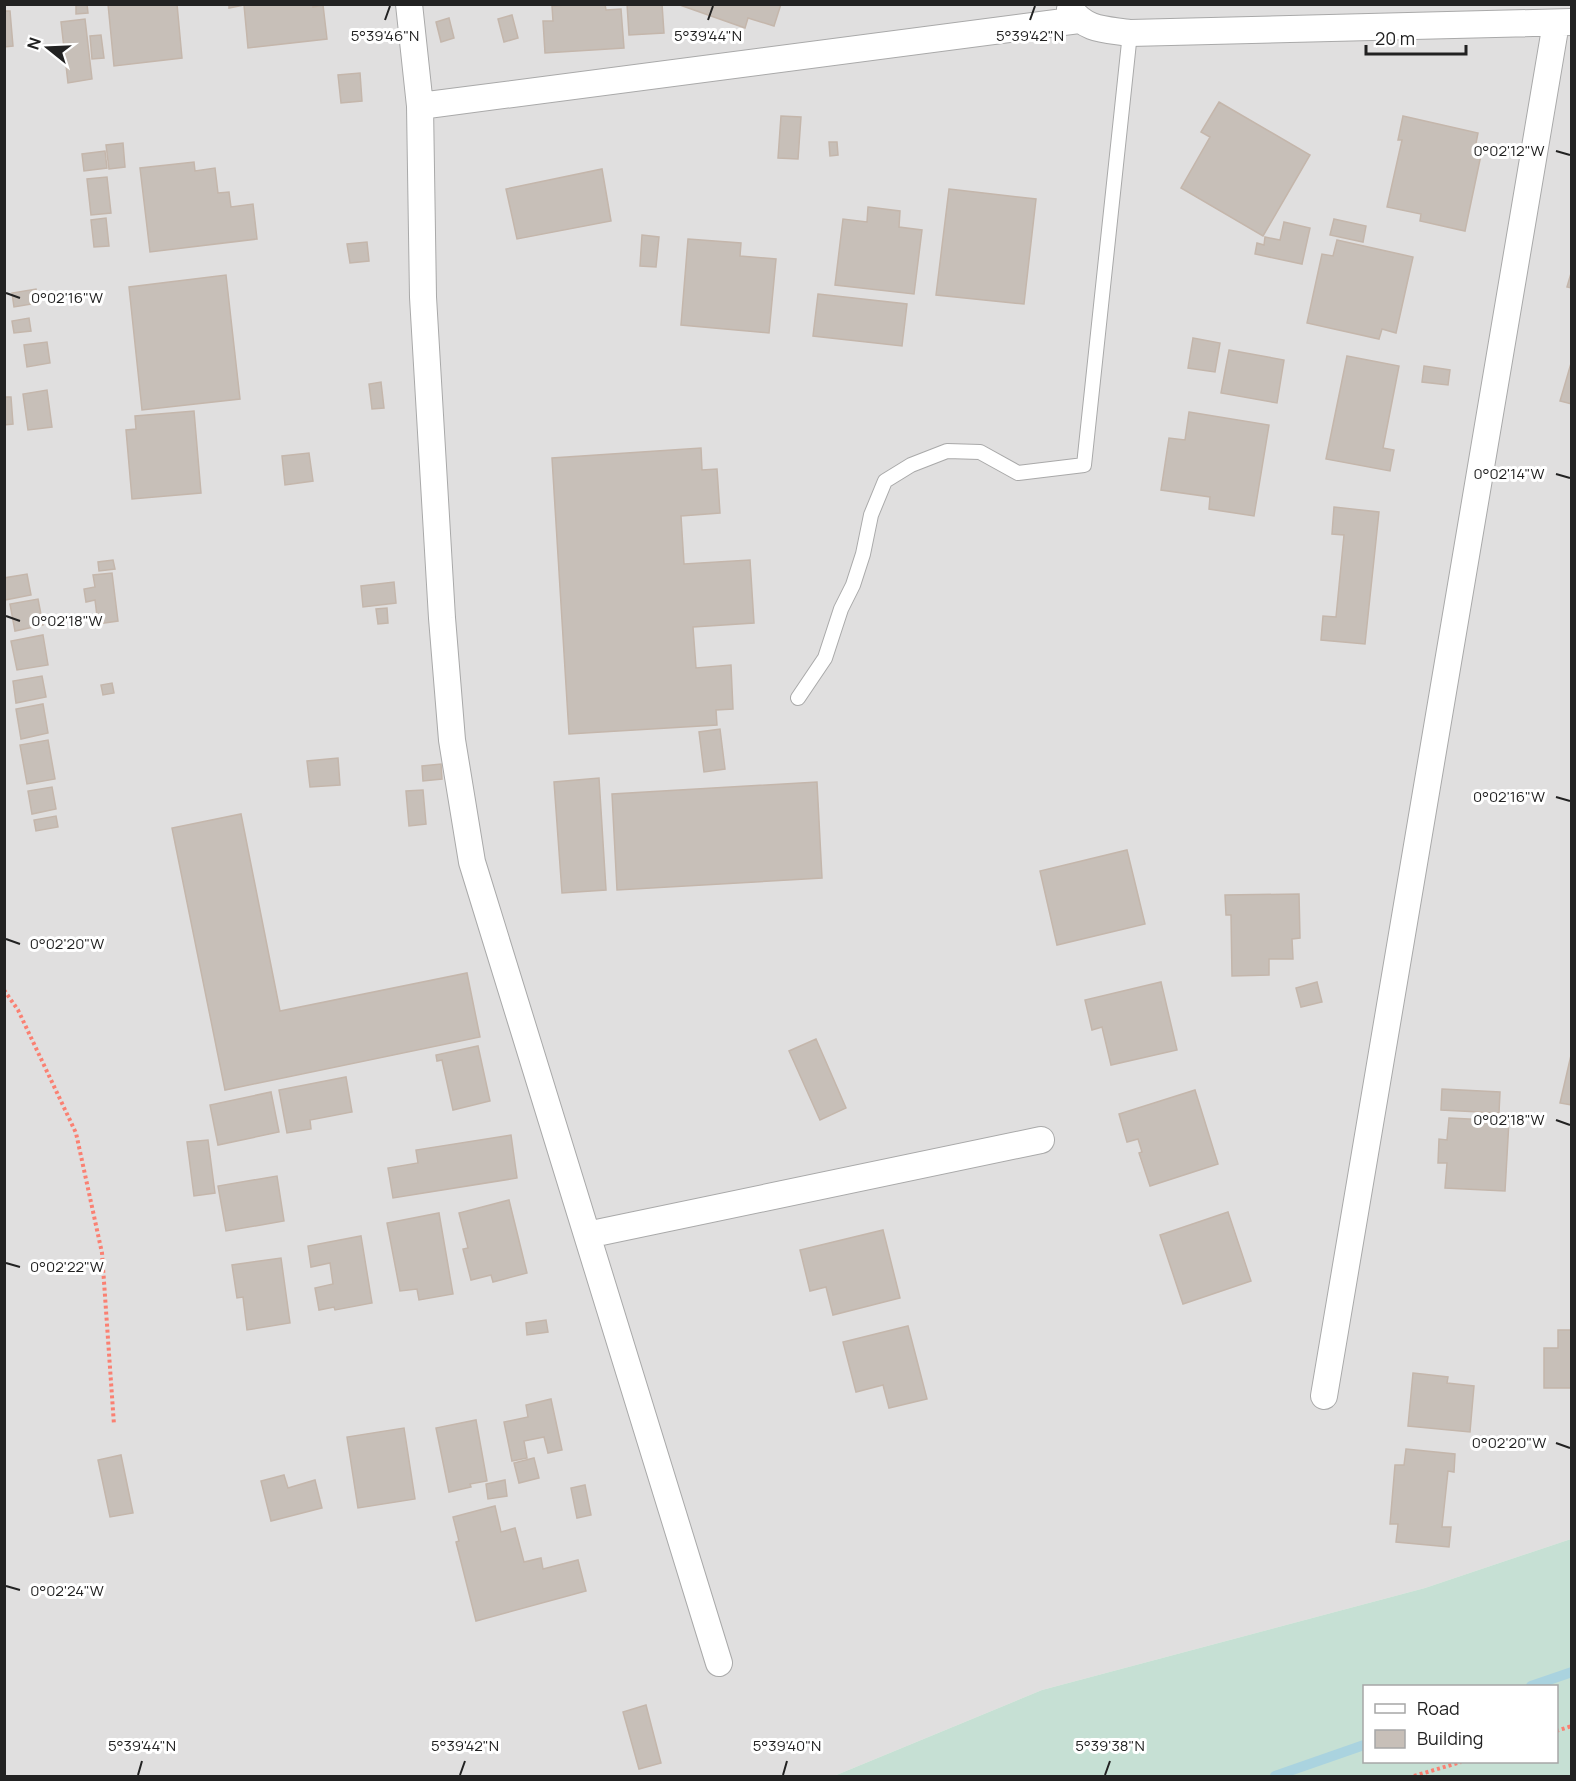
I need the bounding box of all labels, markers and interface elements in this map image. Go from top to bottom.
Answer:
north arrow [18,18,78,78]
scale bar [1366,18,1466,56]
text: 5°39'46"N [351,25,419,46]
text: 5°39'44"N [674,25,742,46]
text: 5°39'42"N [996,25,1064,46]
text: 20 m [1375,26,1415,50]
text: N [21,34,46,52]
text: 0°02'12"W [1473,140,1545,161]
text: 0°02'16"W [31,287,103,308]
text: 0°02'14"W [1474,463,1544,484]
text: 0°02'18"W [31,610,103,631]
text: 0°02'16"W [1473,786,1545,807]
text: 0°02'20"W [30,933,104,954]
text: 0°02'18"W [1473,1109,1545,1130]
text: 0°02'22"W [30,1256,104,1277]
text: 0°02'20"W [1472,1432,1546,1453]
text: 0°02'24"W [30,1580,104,1601]
legend [1363,1685,1558,1763]
text: Road [1417,1696,1460,1720]
text: Building [1417,1726,1483,1750]
text: 5°39'44"N [108,1735,176,1756]
text: 5°39'42"N [431,1735,499,1756]
text: 5°39'40"N [753,1735,821,1756]
text: 5°39'38"N [1075,1735,1145,1756]

